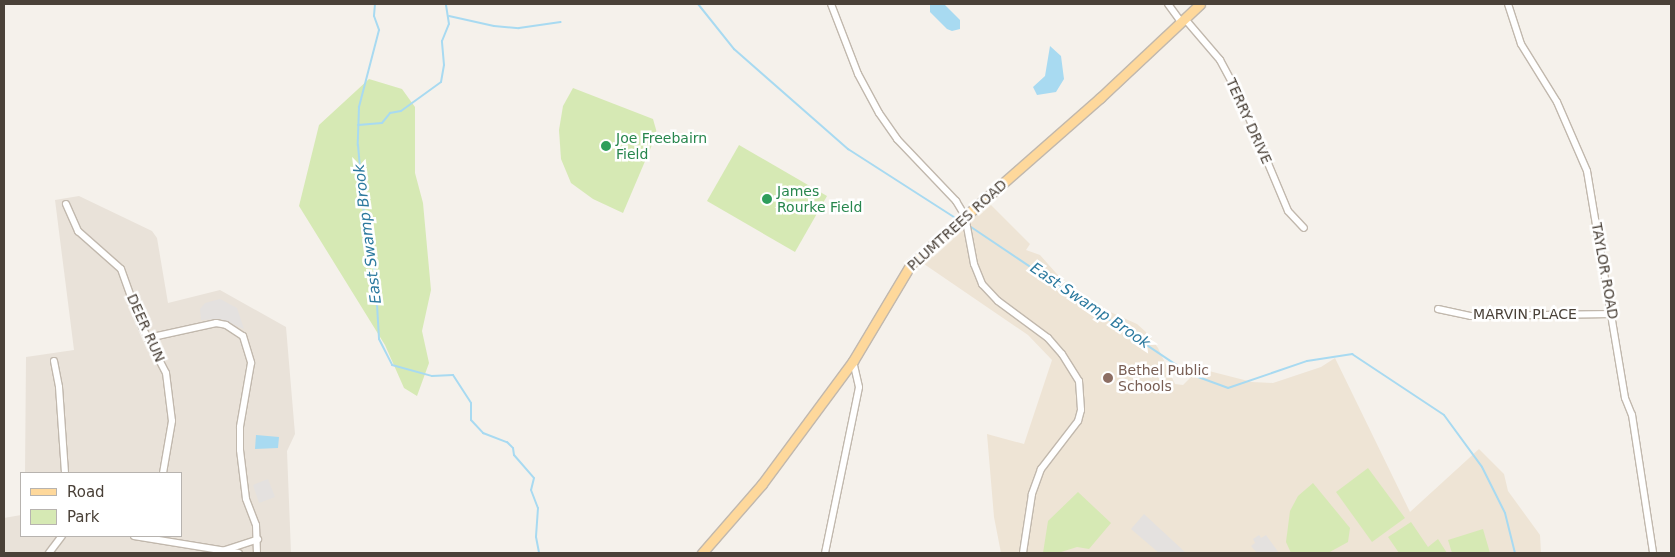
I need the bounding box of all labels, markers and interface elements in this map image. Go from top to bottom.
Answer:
street label: TERRY DRIVE [1223,76,1275,166]
place label: Joe Freebairn Field [616,130,707,162]
marker: Joe Freebairn Field [600,140,612,152]
water label: East Swamp Brook [351,163,385,305]
street label: PLUMTREES ROAD [904,176,1010,274]
place label: James Rourke Field [777,183,862,216]
marker: James Rourke Field [761,193,773,205]
street label: TAYLOR ROAD [1588,221,1622,321]
water label: East Swamp Brook [1027,259,1153,353]
street label: DEER RUN [123,291,169,365]
street label: MARVIN PLACE [1473,306,1577,322]
place label: Bethel Public Schools [1118,362,1209,394]
marker: Bethel Public Schools [1102,372,1114,384]
legend [20,472,182,537]
text: Road [67,483,105,501]
text: Park [67,508,99,526]

